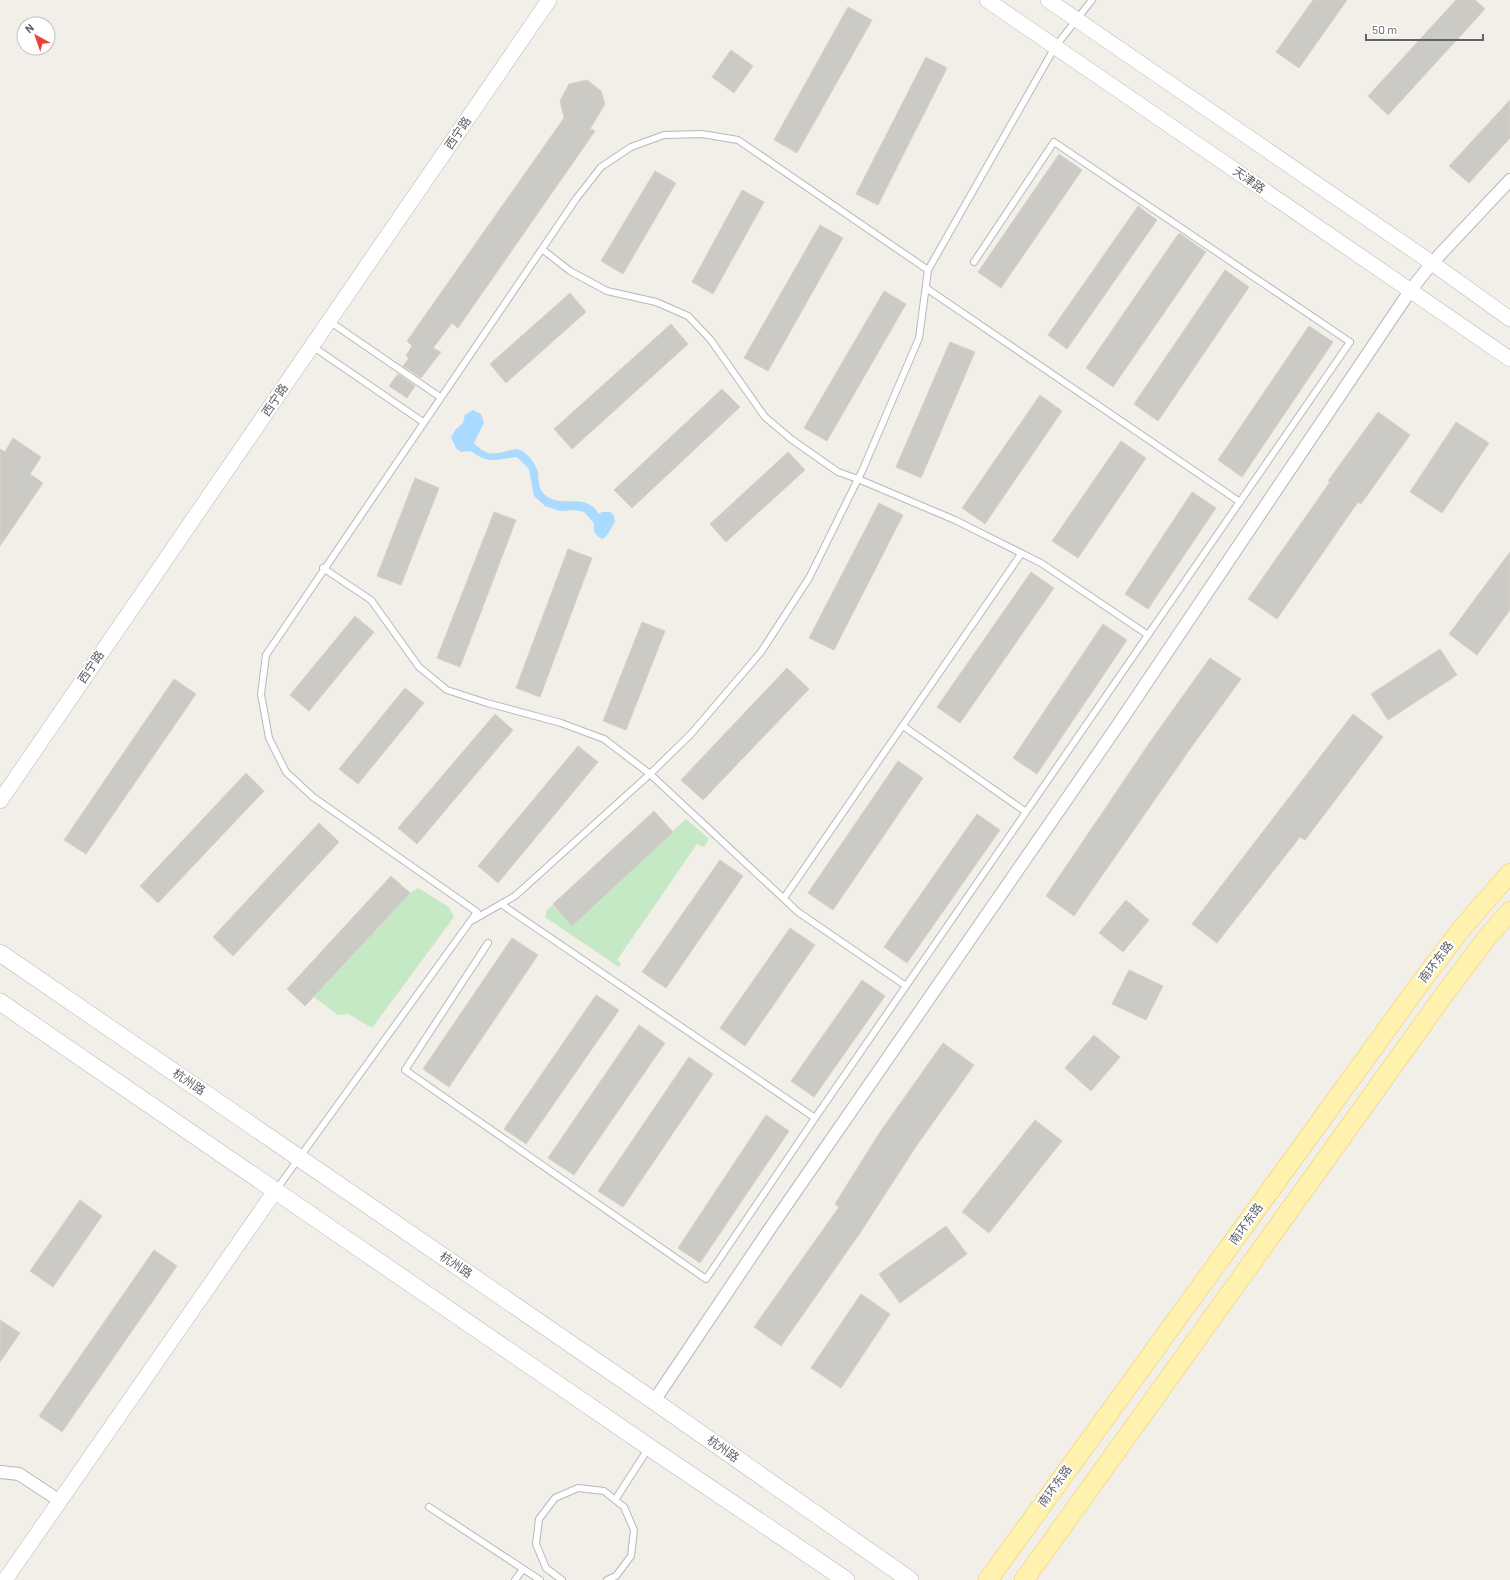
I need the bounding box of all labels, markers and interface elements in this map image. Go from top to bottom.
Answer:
north arrow [16,16,56,56]
scale bar [1366,16,1483,42]
text: N [22,21,36,35]
text: 50 m [1372,22,1397,36]
street label: 西宁路 [441,114,473,151]
street label: 天津路 [1231,163,1268,195]
street label: 西宁路 [258,381,290,418]
street label: 西宁路 [74,648,106,685]
street label: 南环东路 [1415,938,1455,985]
street label: 杭州路 [171,1065,208,1097]
street label: 南环东路 [1225,1200,1265,1247]
street label: 杭州路 [438,1248,475,1280]
street label: 杭州路 [705,1432,742,1464]
street label: 南环东路 [1034,1462,1074,1509]

